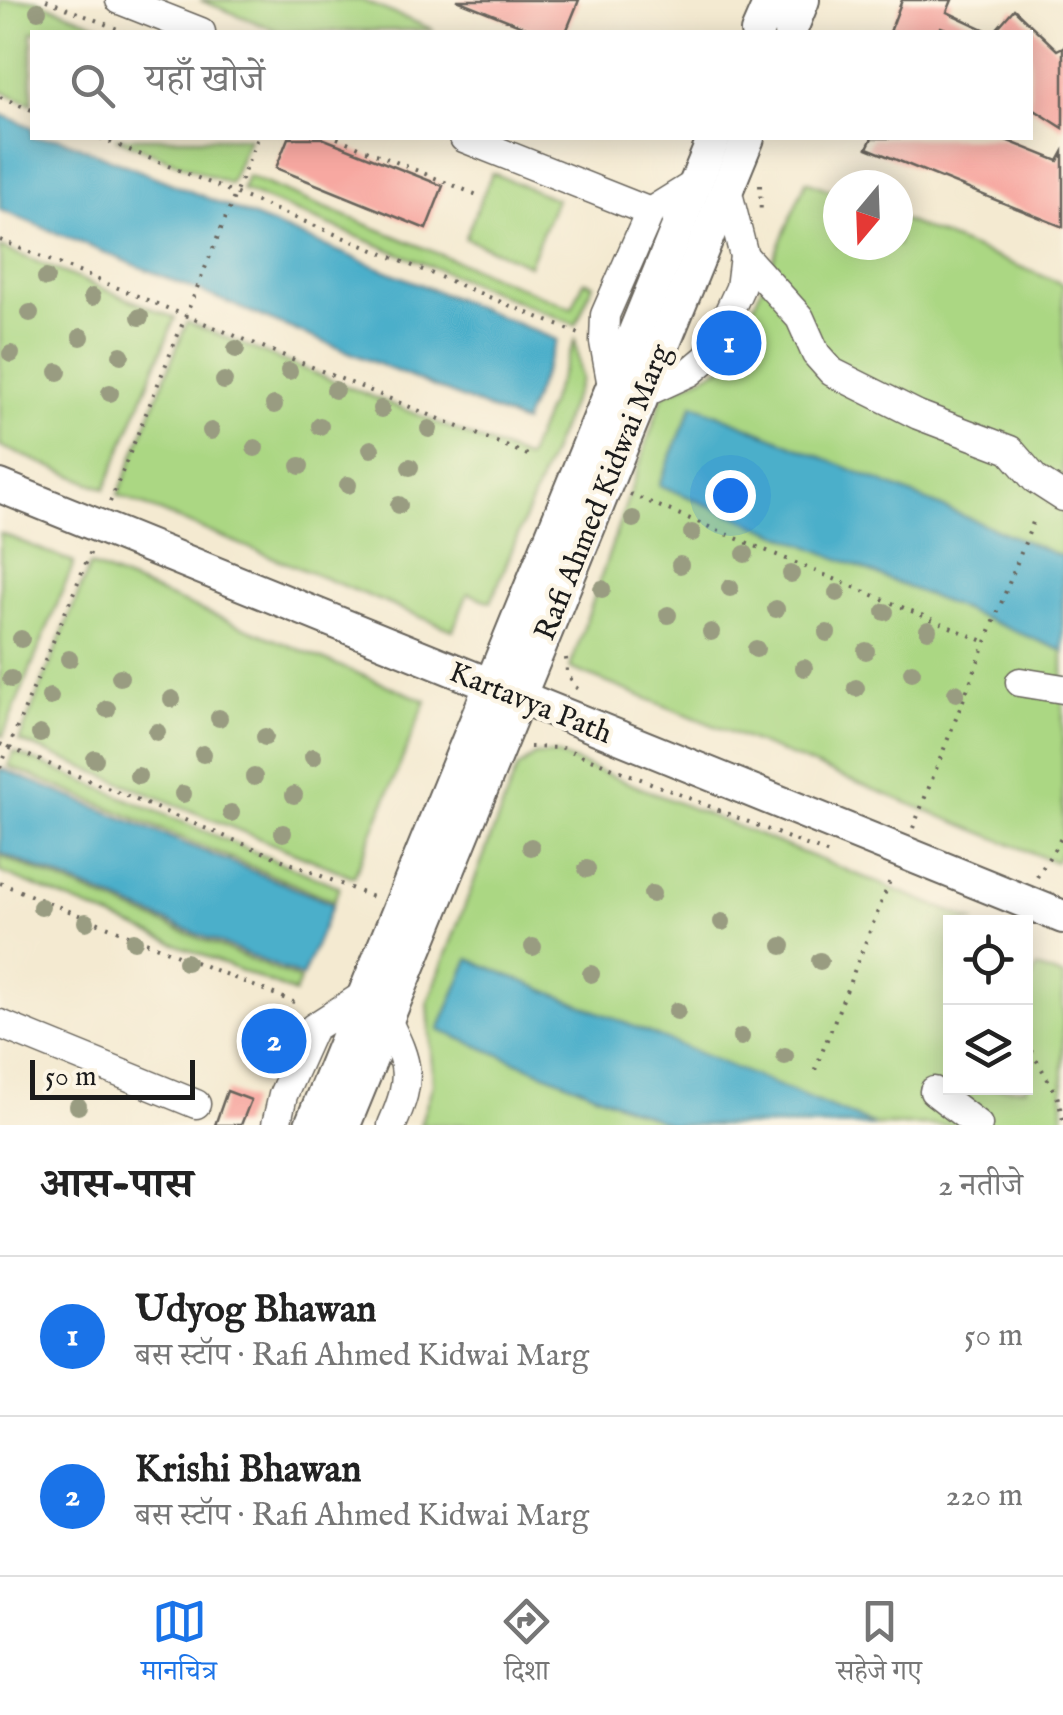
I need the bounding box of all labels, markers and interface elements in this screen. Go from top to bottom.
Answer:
search box [30,30,1033,140]
text: यहाँ खोजें [145,57,265,105]
icon: search [65,58,120,113]
north arrow [823,170,913,260]
pin: 1 [696,306,762,380]
street label: Rafi Ahmed Kidwai Marg [527,338,681,646]
your location [705,470,756,521]
street label: Kartavya Path [443,654,617,754]
map controls [943,915,1033,1095]
button: locate [943,915,1033,1005]
pin: 2 [242,1004,306,1078]
button: layers [943,1005,1033,1095]
scale bar [30,1055,195,1100]
text: 50 m [45,1060,97,1095]
text: आस-पास [40,1159,193,1212]
text: 2 नतीजे [938,1166,1023,1207]
text: Udyog Bhawan [135,1287,377,1335]
text: 1 [67,1316,78,1357]
text: 50 m [964,1316,1023,1357]
text: बस स्टॉप · Rafi Ahmed Kidwai Marg [135,1336,589,1377]
text: Krishi Bhawan [135,1447,362,1495]
text: 2 [65,1476,80,1517]
text: 220 m [946,1476,1023,1517]
text: बस स्टॉप · Rafi Ahmed Kidwai Marg [135,1496,589,1537]
tab: मानचित्र [141,1594,217,1698]
tab: दिशा [499,1594,554,1698]
tab: सहेजे गए [836,1594,922,1698]

